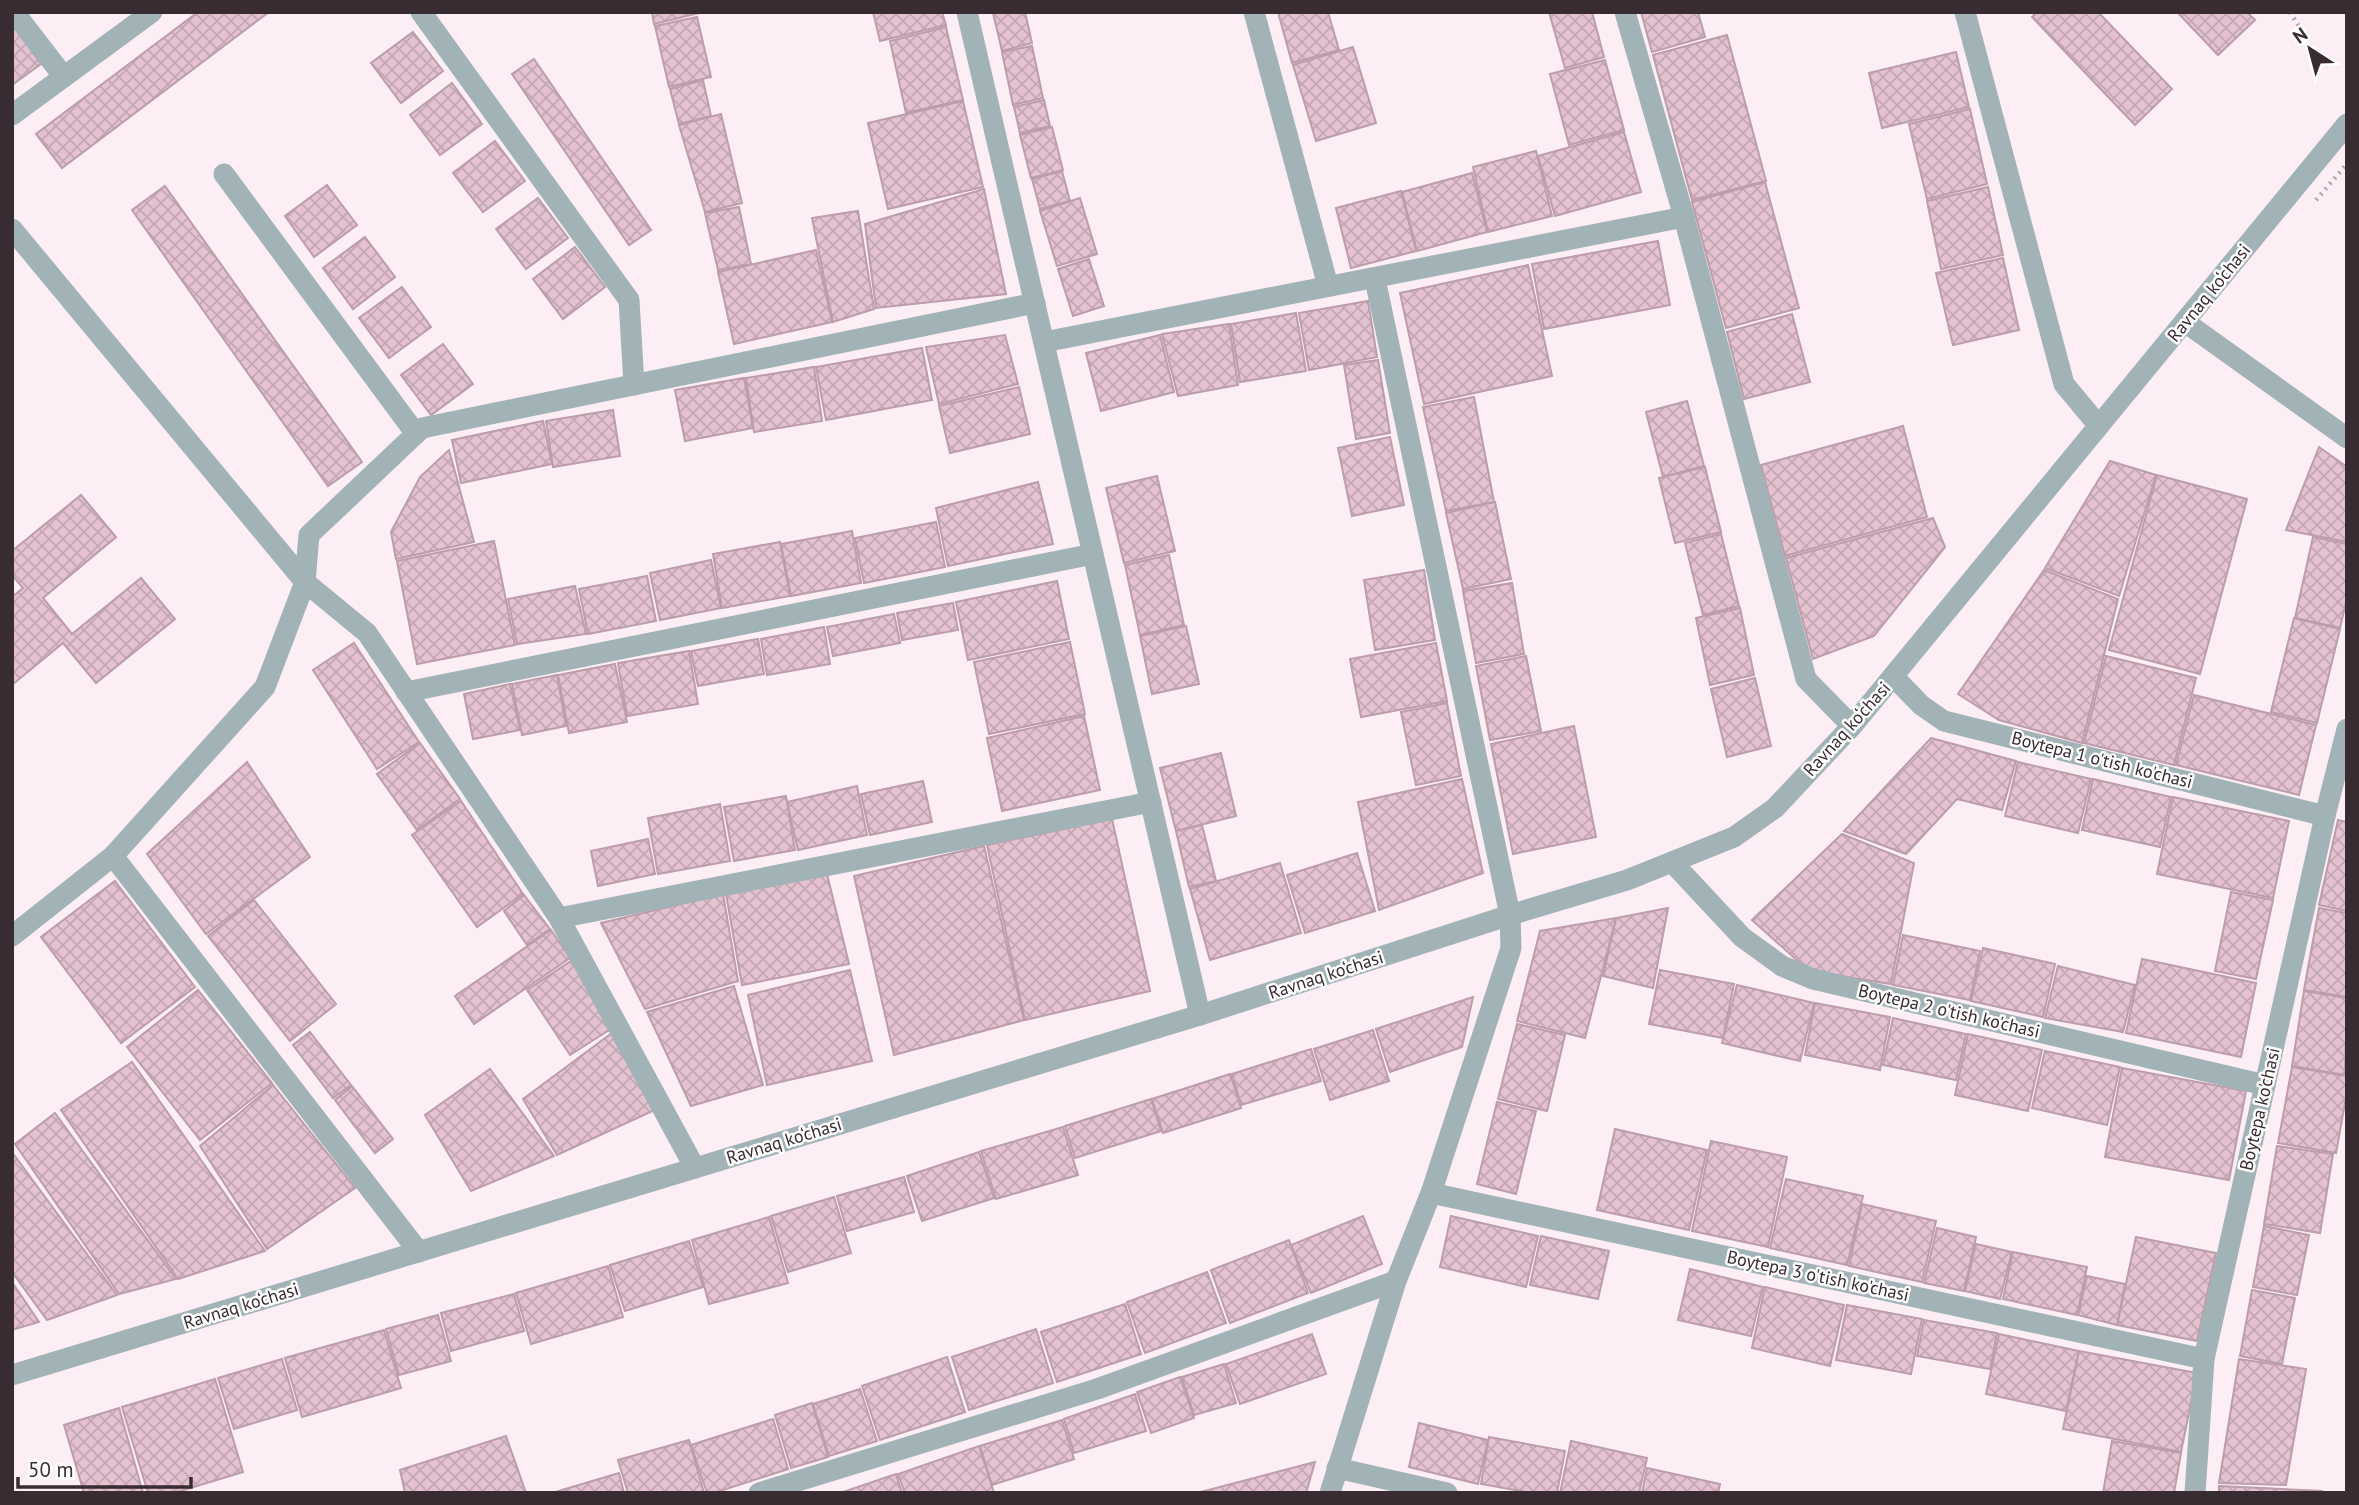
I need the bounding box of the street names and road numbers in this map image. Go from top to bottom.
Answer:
street label: Ravnaq ko‘chasi [2162,239,2255,346]
street label: Ravnaq ko‘chasi [1798,677,1895,781]
street label: Boytepa 1 o'tish ko'chasi [2009,726,2195,793]
street label: Ravnaq ko‘chasi [1265,945,1386,1004]
street label: Boytepa 2 o'tish ko'chasi [1856,978,2042,1043]
street label: Boytepa ko'chasi [2234,1045,2285,1173]
street label: Ravnaq ko‘chasi [723,1112,844,1169]
street label: Boytepa 3 o'tish ko'chasi [1725,1245,1911,1306]
street label: Ravnaq ko‘chasi [180,1277,301,1334]

